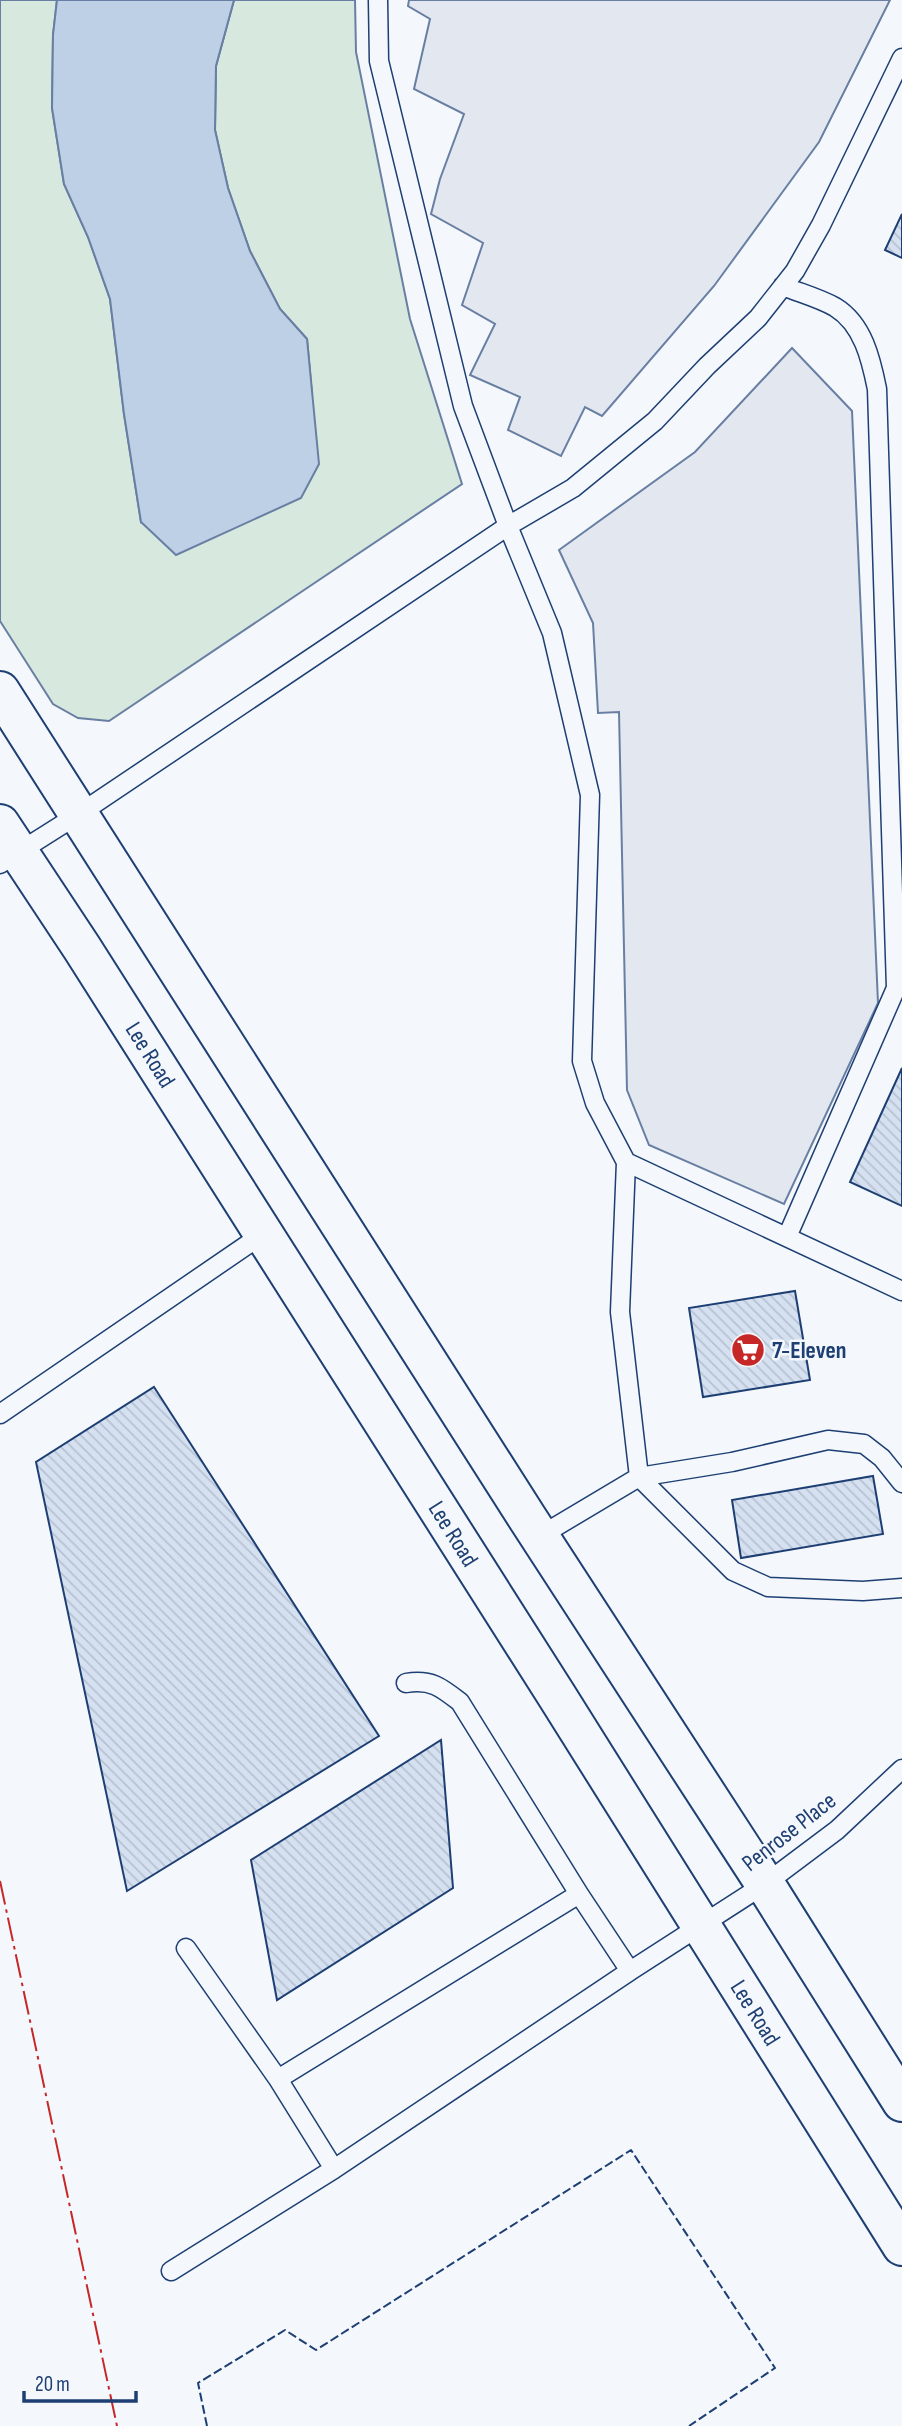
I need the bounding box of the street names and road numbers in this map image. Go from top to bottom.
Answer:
street label: Lee Road [119,1017,181,1093]
street label: Lee Road [422,1496,484,1572]
street label: Penrose Place [736,1786,842,1878]
street label: Lee Road [724,1975,786,2051]

